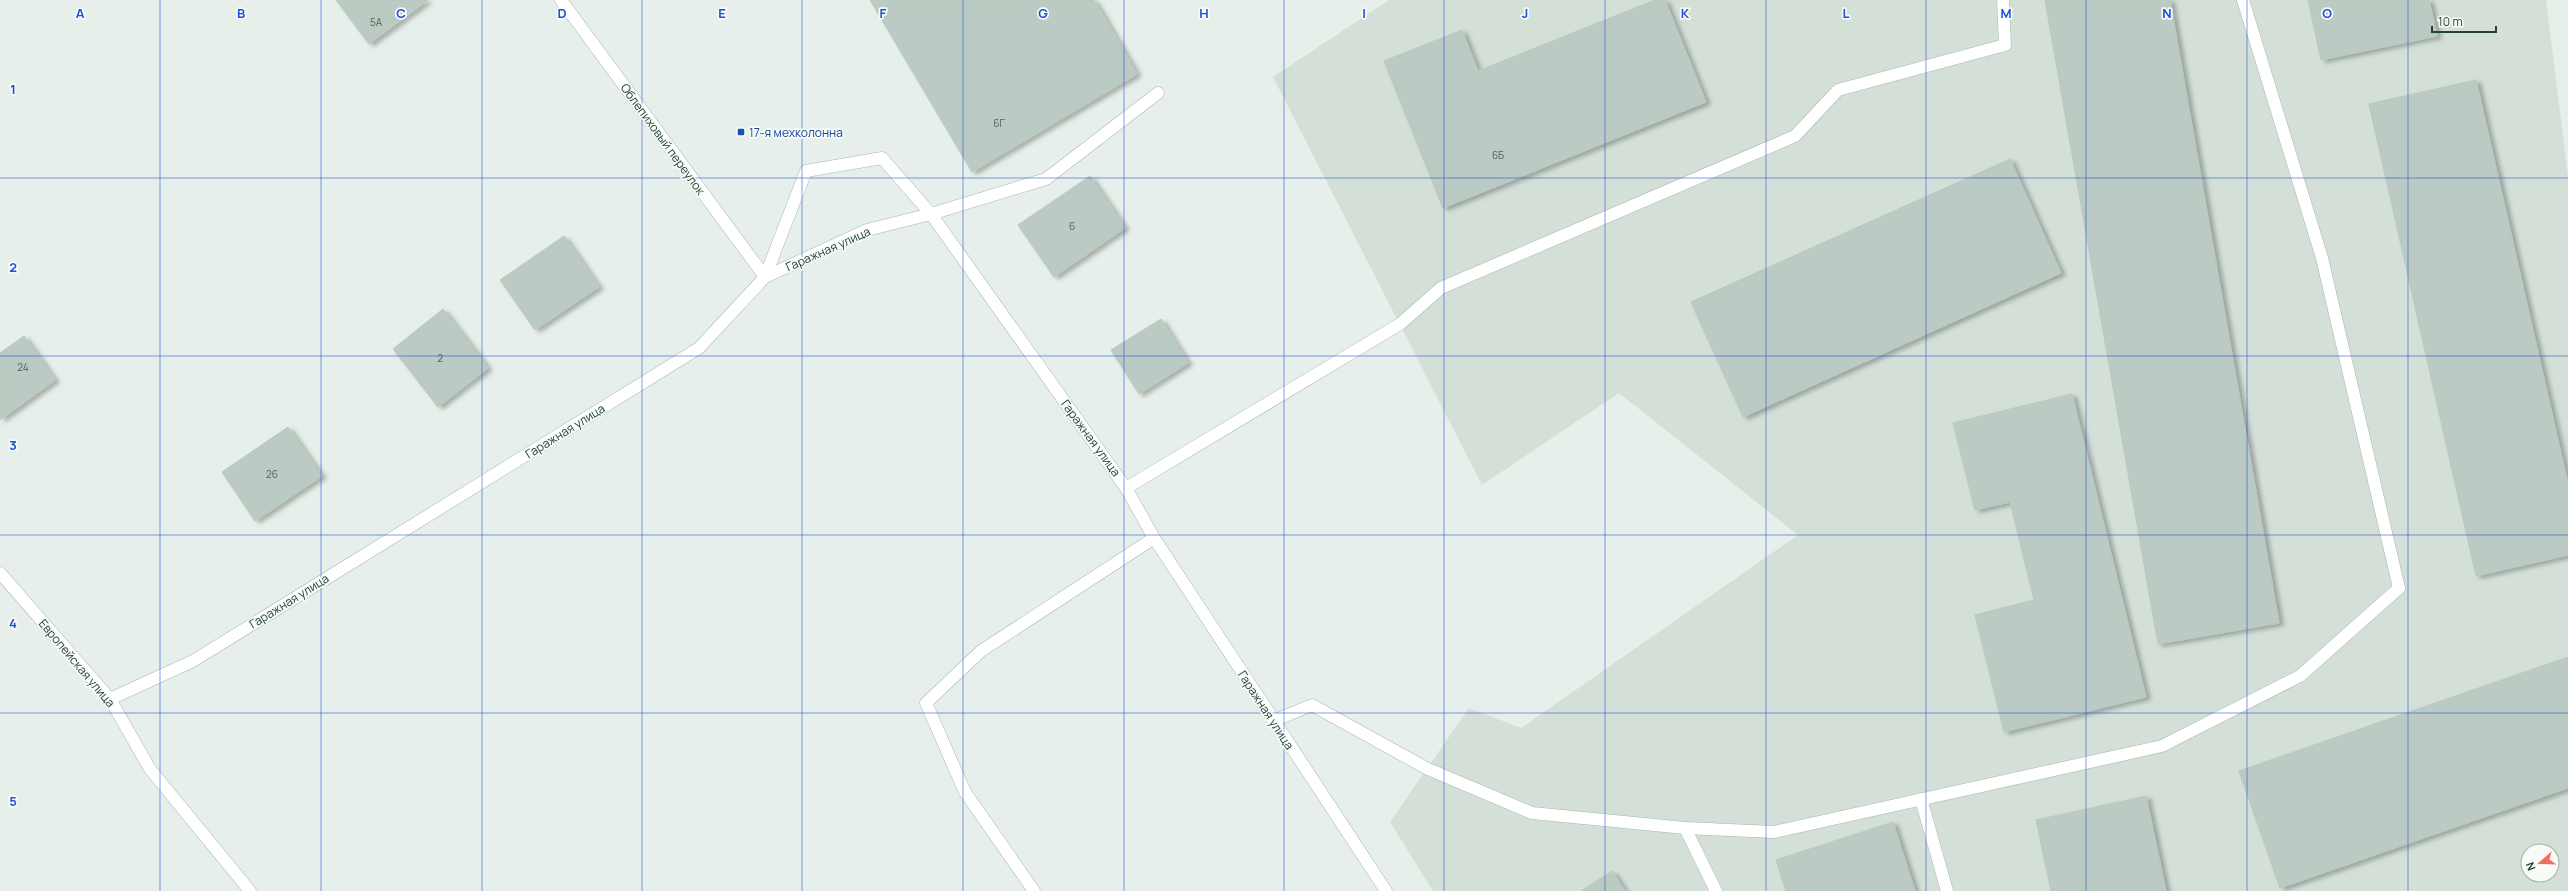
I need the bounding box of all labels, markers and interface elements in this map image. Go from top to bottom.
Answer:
text: A [76,4,85,22]
text: B [237,4,245,22]
text: C [396,4,406,22]
text: D [557,4,567,22]
text: E [718,4,726,22]
text: F [880,4,887,22]
text: G [1038,4,1048,22]
text: H [1199,4,1209,22]
text: I [1362,4,1366,22]
text: J [1522,4,1528,22]
text: K [1681,4,1690,22]
text: L [1843,4,1850,22]
text: M [2000,4,2012,22]
text: N [2162,4,2172,22]
text: O [2322,4,2332,22]
scale bar [2432,8,2496,34]
text: 10 m [2438,13,2463,30]
house number: 5А [370,15,383,29]
text: 1 [10,80,16,98]
street label: Облепиховый переулок [617,80,710,199]
house number: 6Г [993,116,1005,130]
place label: 17-я мехколонна [749,124,843,141]
marker: 17-я мехколонна [736,127,746,137]
house number: 6Б [1492,148,1504,162]
house number: 6 [1069,219,1075,233]
street label: Гаражная улица [783,223,873,275]
text: 2 [9,258,17,276]
house number: 2 [437,351,443,365]
house number: 24 [17,360,29,374]
street label: Гаражная улица [1057,396,1125,480]
street label: Гаражная улица [522,400,608,462]
text: 3 [9,436,17,454]
house number: 26 [266,467,278,481]
street label: Гаражная улица [246,570,332,632]
text: 4 [9,614,17,632]
street label: Европейская улица [35,615,119,711]
street label: Гаражная улица [1234,667,1298,753]
text: 5 [9,792,17,810]
north arrow [2520,843,2560,883]
text: N [2522,860,2539,873]

